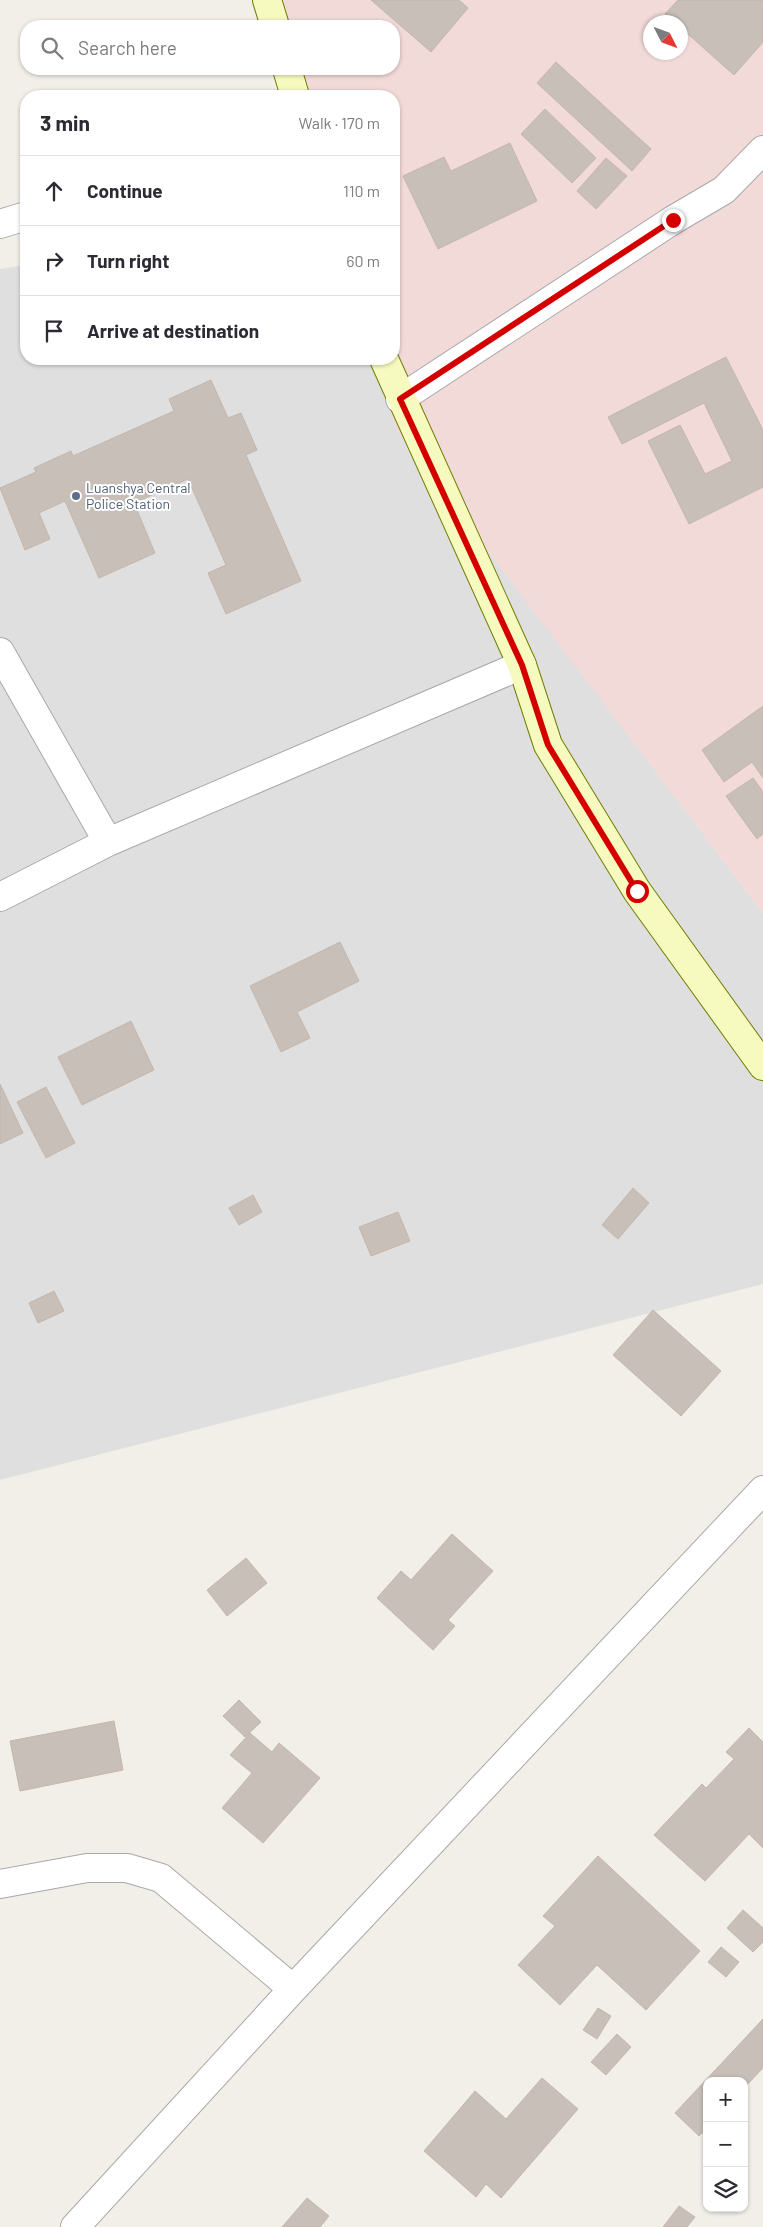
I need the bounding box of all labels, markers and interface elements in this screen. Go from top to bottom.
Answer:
north arrow [643,15,688,60]
search box [20,20,400,75]
icon: search [38,34,66,62]
text: Search here [78,36,177,59]
text: 3 min [40,110,90,135]
text: Walk · 170 m [298,113,380,132]
icon: ahead [40,177,68,205]
text: Continue [87,179,163,202]
text: 110 m [343,181,380,200]
route end [662,209,685,232]
icon: right [40,247,68,275]
text: Turn right [87,249,169,272]
text: 60 m [346,251,380,270]
icon: arrive [40,317,68,345]
text: Arrive at destination [87,319,259,342]
place label: Luanshya Central Police Station [86,479,191,512]
marker: Luanshya Central Police Station [70,490,82,502]
route start [626,880,649,903]
map controls [703,2077,748,2212]
button: + [703,2077,748,2122]
button: − [703,2122,748,2167]
button: layers [703,2167,748,2212]

